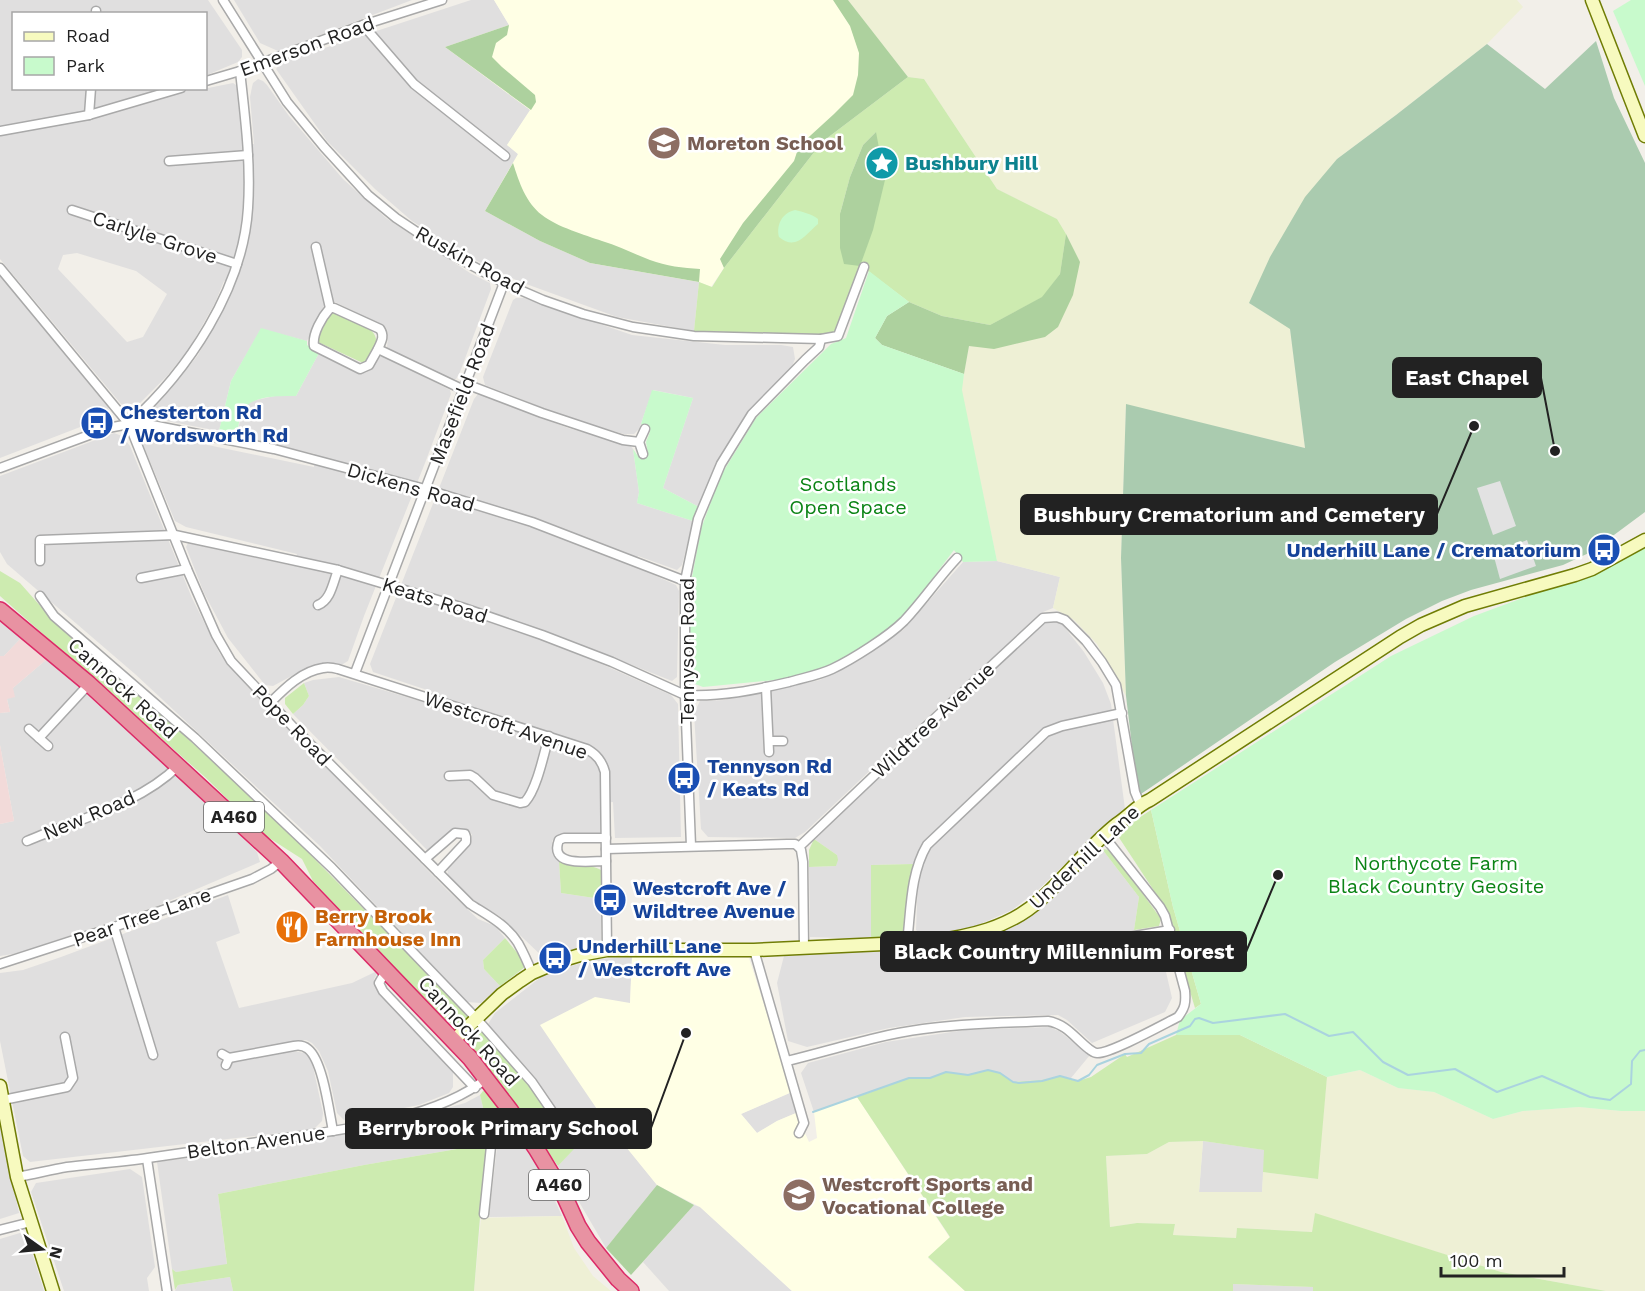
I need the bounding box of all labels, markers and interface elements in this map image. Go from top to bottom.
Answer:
street label: Emerson Road [236,10,378,82]
legend [12,12,207,90]
text: Road [66,25,110,46]
text: Park [66,55,105,76]
school or university icon: Moreton School [646,125,682,161]
place label: Moreton School [687,131,843,155]
place icon: Bushbury Hill [864,145,900,181]
place label: Bushbury Hill [905,151,1038,175]
street label: Carlyle Grove [90,206,220,268]
street label: Ruskin Road [411,220,529,300]
street label: Masefield Road [424,320,500,468]
callout: East Chapel [1393,358,1541,397]
text: East Chapel [1405,365,1529,390]
place label: Chesterton Rd / Wordsworth Rd [120,400,288,447]
bus stop icon: Chesterton Rd / Wordsworth Rd [79,405,115,441]
street label: Dickens Road [344,457,478,517]
park label: Scotlands Open Space [789,472,907,519]
callout: Bushbury Crematorium and Cemetery [1021,495,1437,534]
text: Bushbury Crematorium and Cemetery [1033,502,1425,527]
bus stop icon: Underhill Lane / Crematorium [1586,532,1622,568]
place label: Underhill Lane / Crematorium [1287,538,1581,562]
street label: Keats Road [379,572,491,628]
street label: Tennyson Road [675,578,699,724]
street label: Cannock Road [63,632,183,744]
street label: Wildtree Avenue [867,657,999,783]
street label: Pope Road [247,679,337,771]
street label: Westcroft Avenue [421,686,591,764]
place label: Tennyson Rd / Keats Rd [707,754,832,801]
bus stop icon: Tennyson Rd / Keats Rd [666,760,702,796]
street label: New Road [39,785,139,845]
street label: Underhill Lane [1024,800,1144,914]
road number: A460 [204,802,264,832]
park label: Northycote Farm Black Country Geosite [1328,851,1544,898]
place label: Westcroft Ave / Wildtree Avenue [633,876,795,923]
street label: Pear Tree Lane [70,882,214,952]
bus stop icon: Westcroft Ave / Wildtree Avenue [592,882,628,918]
place label: Berry Brook Farmhouse Inn [315,904,461,951]
restaurant icon: Berry Brook Farmhouse Inn [274,909,310,945]
callout: Black Country Millennium Forest [881,932,1246,971]
place label: Underhill Lane / Westcroft Ave [578,934,731,981]
text: Black Country Millennium Forest [894,939,1234,964]
bus stop icon: Underhill Lane / Westcroft Ave [537,940,573,976]
street label: Cannock Road [413,971,525,1091]
callout: Berrybrook Primary School [346,1109,651,1148]
text: Berrybrook Primary School [358,1115,638,1140]
street label: Belton Avenue [185,1120,327,1164]
road number: A460 [529,1170,589,1200]
place label: Westcroft Sports and Vocational College [822,1172,1033,1219]
school or university icon: Westcroft Sports and Vocational College [781,1177,817,1213]
north arrow [12,1219,72,1279]
scale bar [1441,1240,1564,1278]
text: N [45,1245,67,1261]
text: 100 m [1450,1250,1503,1271]

